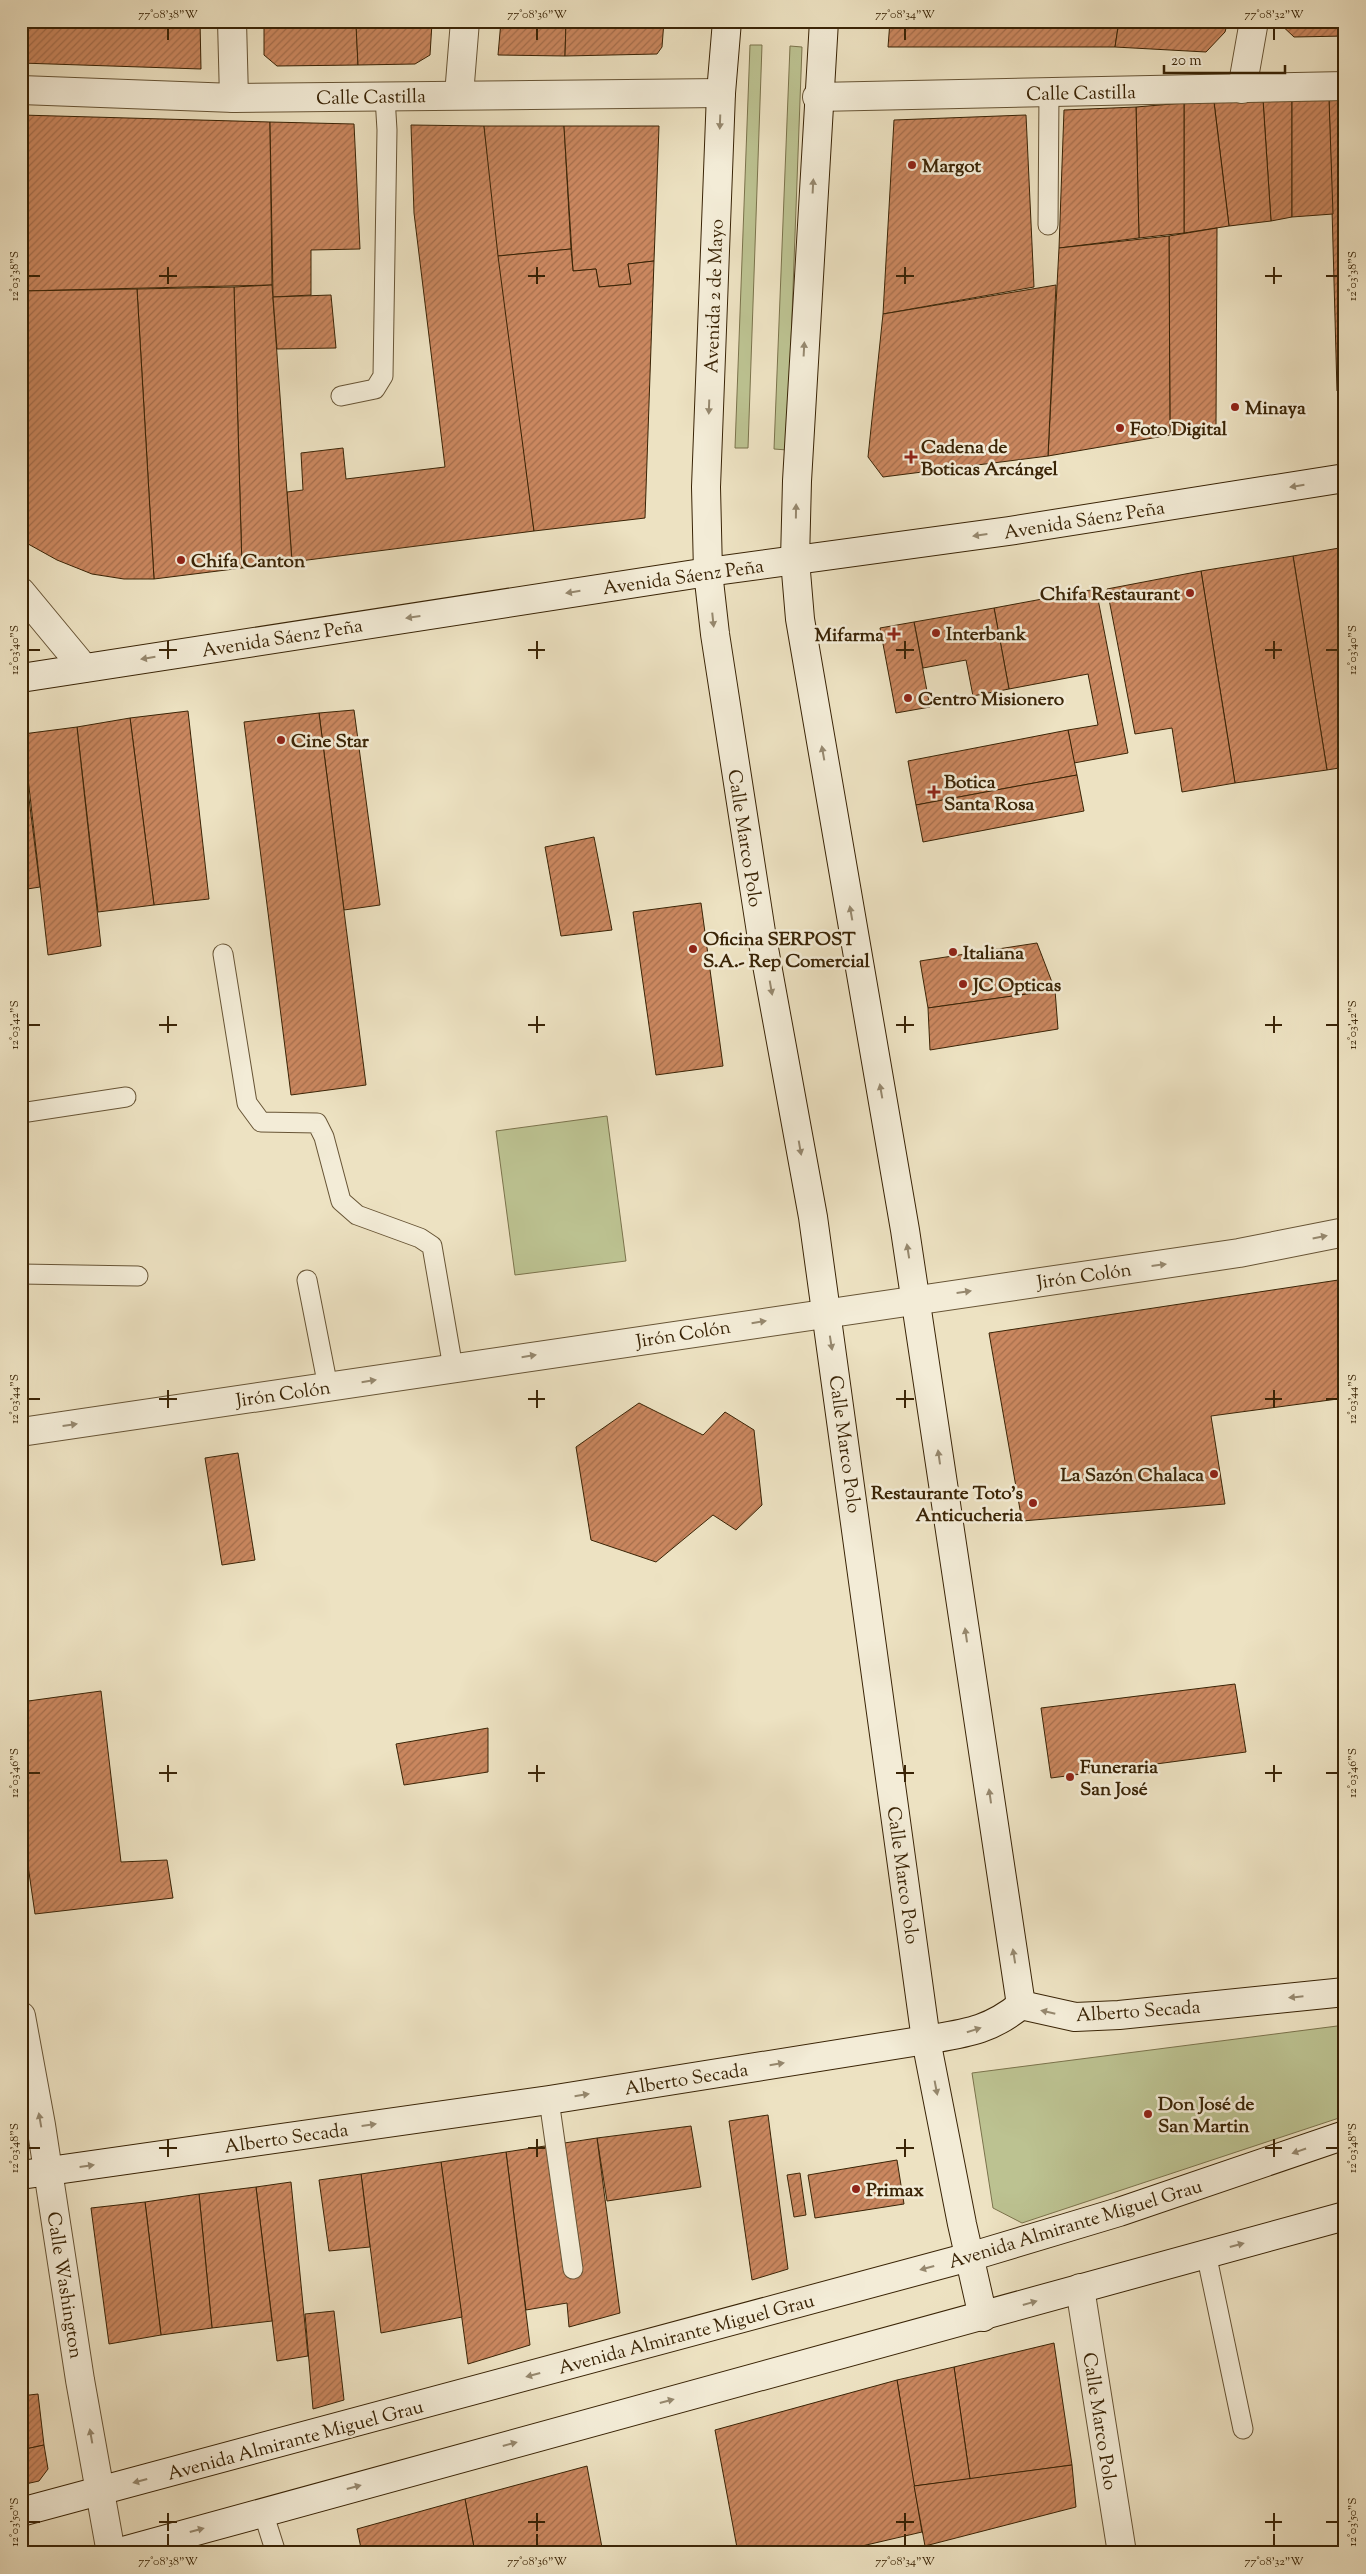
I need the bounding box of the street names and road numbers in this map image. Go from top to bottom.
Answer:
street label: Calle Castilla [1026,80,1136,109]
street label: Calle Castilla [316,84,426,113]
street label: Avenida 2 de Mayo [699,218,732,374]
street label: Avenida Sáenz Peña [1002,495,1167,548]
street label: Avenida Sáenz Peña [601,554,766,603]
street label: Avenida Sáenz Peña [200,613,365,666]
street label: Calle Marco Polo [719,768,768,909]
street label: Jirón Colón [1034,1257,1133,1298]
street label: Jirón Colón [633,1315,733,1356]
street label: Calle Marco Polo [820,1374,867,1515]
street label: Jirón Colón [233,1375,332,1416]
street label: Calle Marco Polo [878,1805,925,1946]
street label: Alberto Secada [1075,1995,1202,2030]
street label: Alberto Secada [623,2057,750,2104]
street label: Alberto Secada [223,2117,350,2162]
street label: Avenida Almirante Miguel Grau [946,2174,1206,2277]
street label: Calle Washington [39,2210,88,2361]
street label: Avenida Almirante Miguel Grau [556,2288,818,2383]
street label: Calle Marco Polo [1074,2351,1123,2492]
street label: Avenida Almirante Miguel Grau [165,2394,427,2489]

